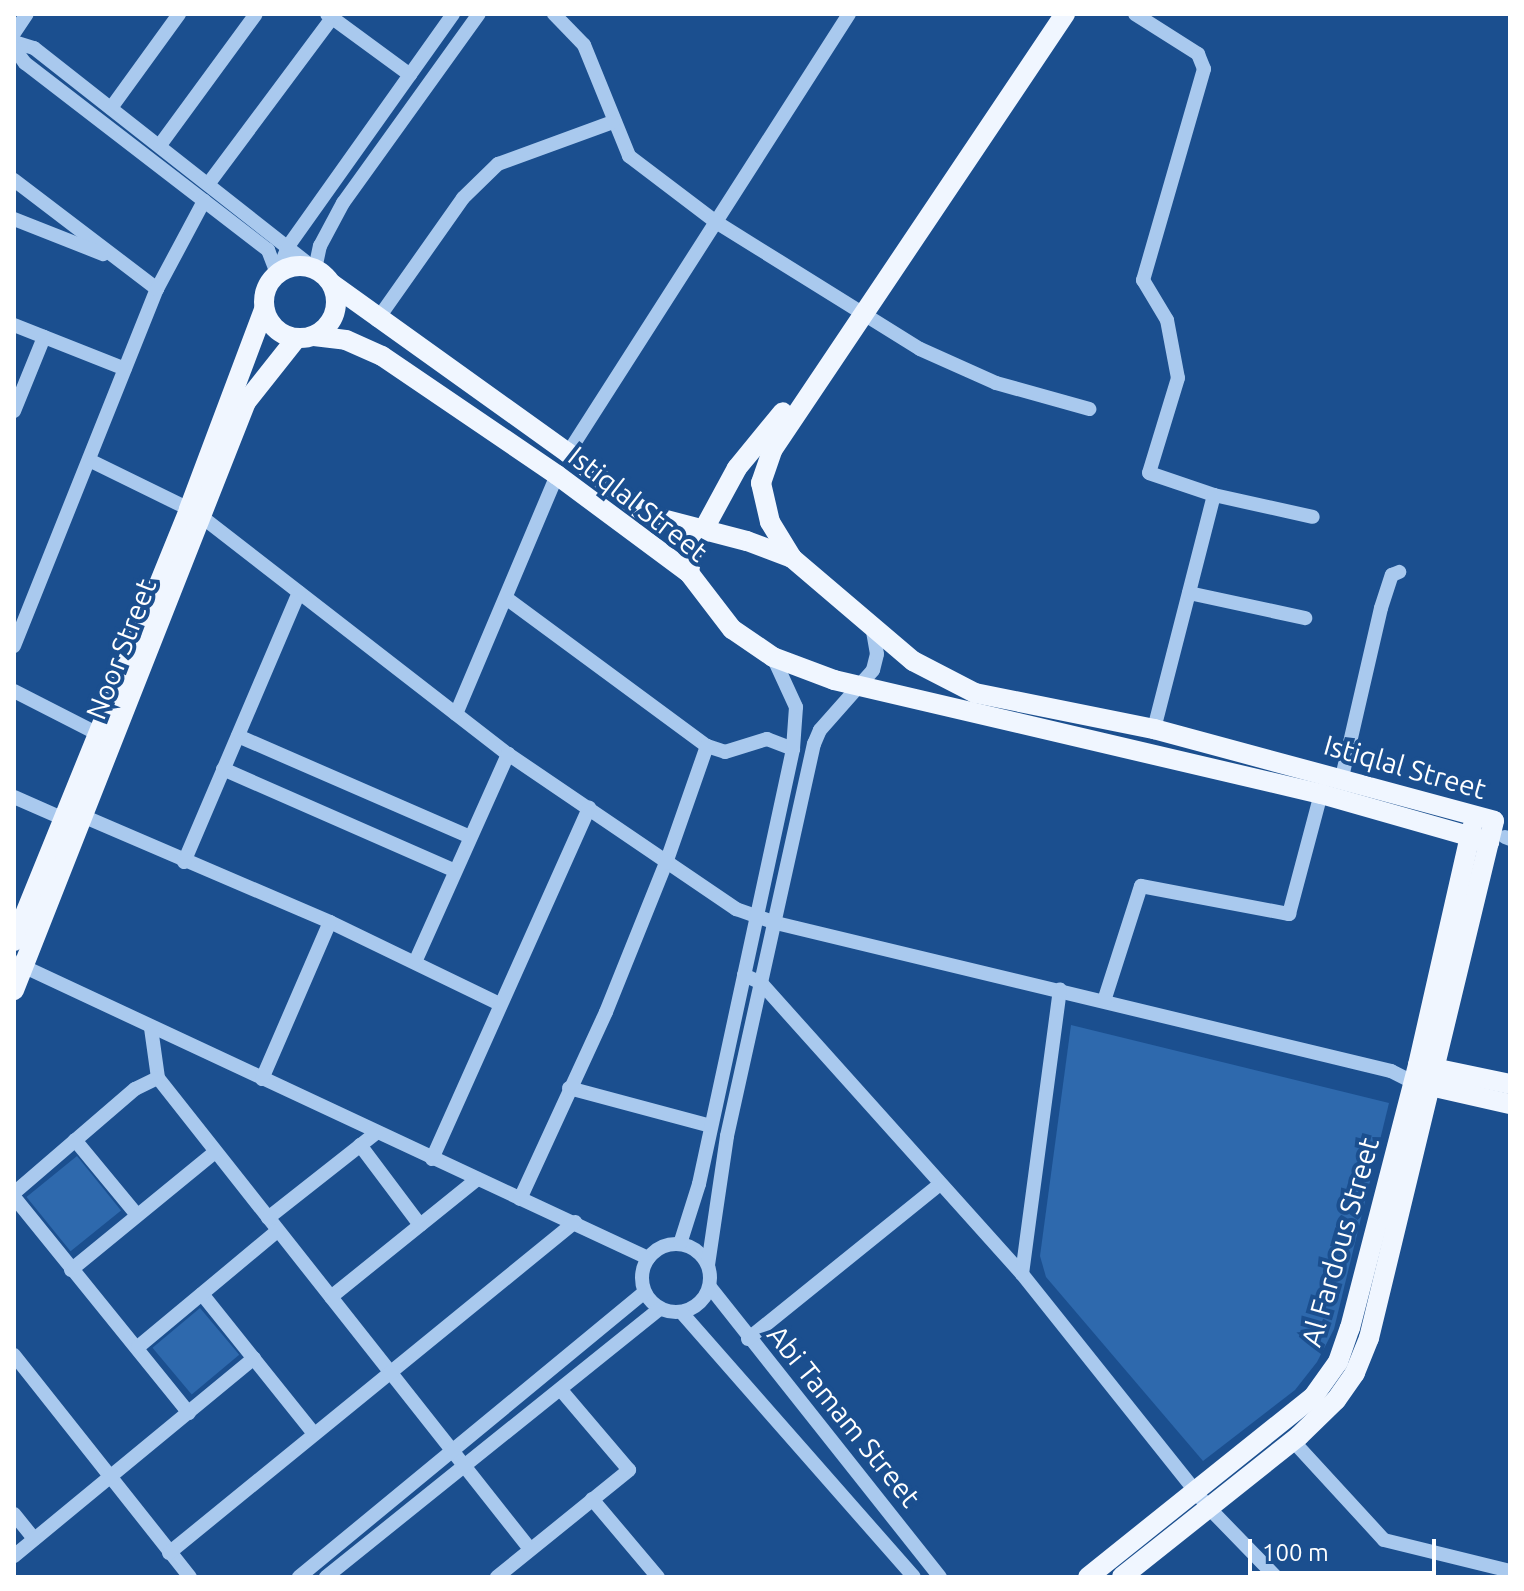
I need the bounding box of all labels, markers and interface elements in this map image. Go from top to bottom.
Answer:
street label: Istiqlal Street [562,439,714,569]
street label: Noor Street [79,574,163,724]
street label: Istiqlal Street [1320,728,1490,806]
street label: Al Fardous Street [1294,1134,1386,1350]
street label: Abi Tamam Street [760,1318,928,1514]
scale bar [1252,1523,1440,1573]
text: 100 m [1262,1539,1329,1566]

